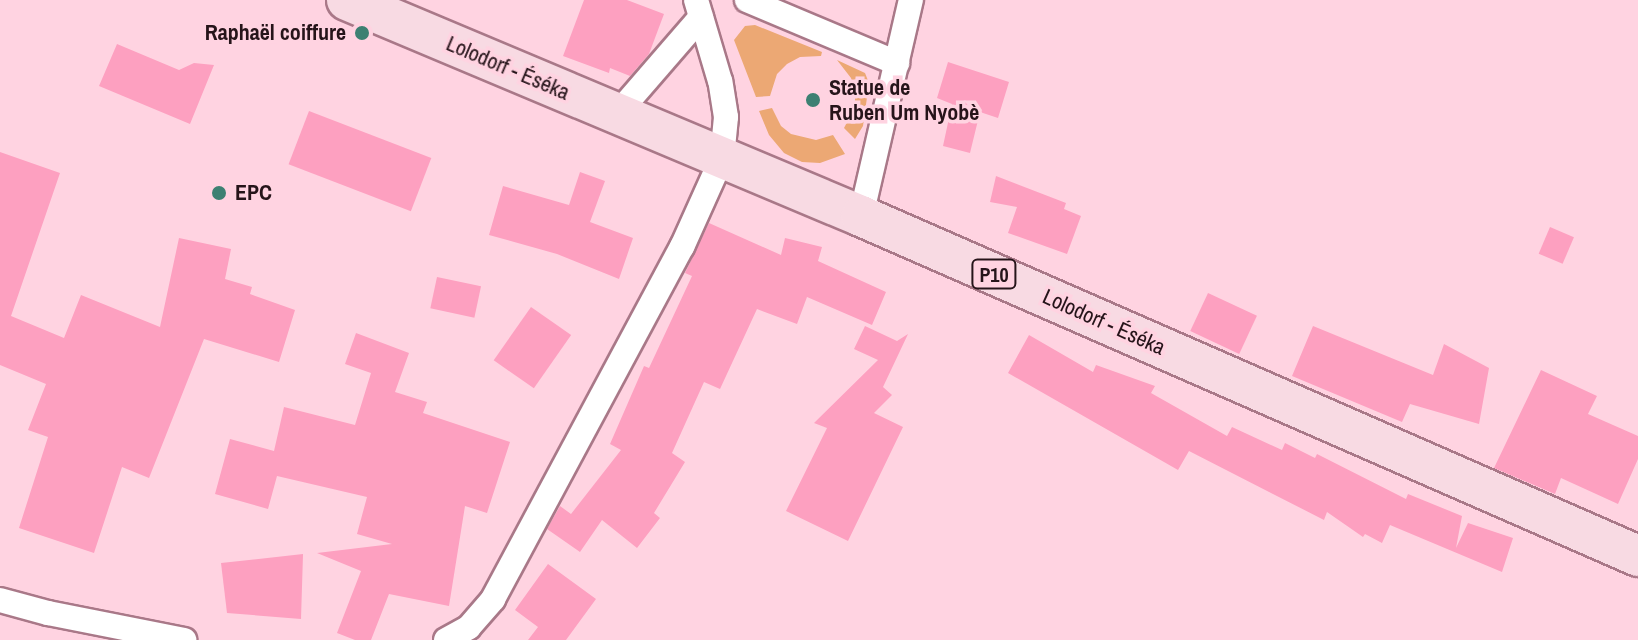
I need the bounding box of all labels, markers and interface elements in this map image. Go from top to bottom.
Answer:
place label: Raphaël coiffure [205,20,346,46]
marker: Raphaël coiffure [353,24,371,42]
street label: Lolodorf - Éséka [442,30,574,106]
place label: Statue de Ruben Um Nyobè [829,74,979,126]
marker: Statue de Ruben Um Nyobè [804,91,822,109]
place label: EPC [235,180,272,206]
marker: EPC [210,184,228,202]
road number: P10 [970,258,1018,290]
street label: Lolodorf - Éséka [1039,283,1169,361]

